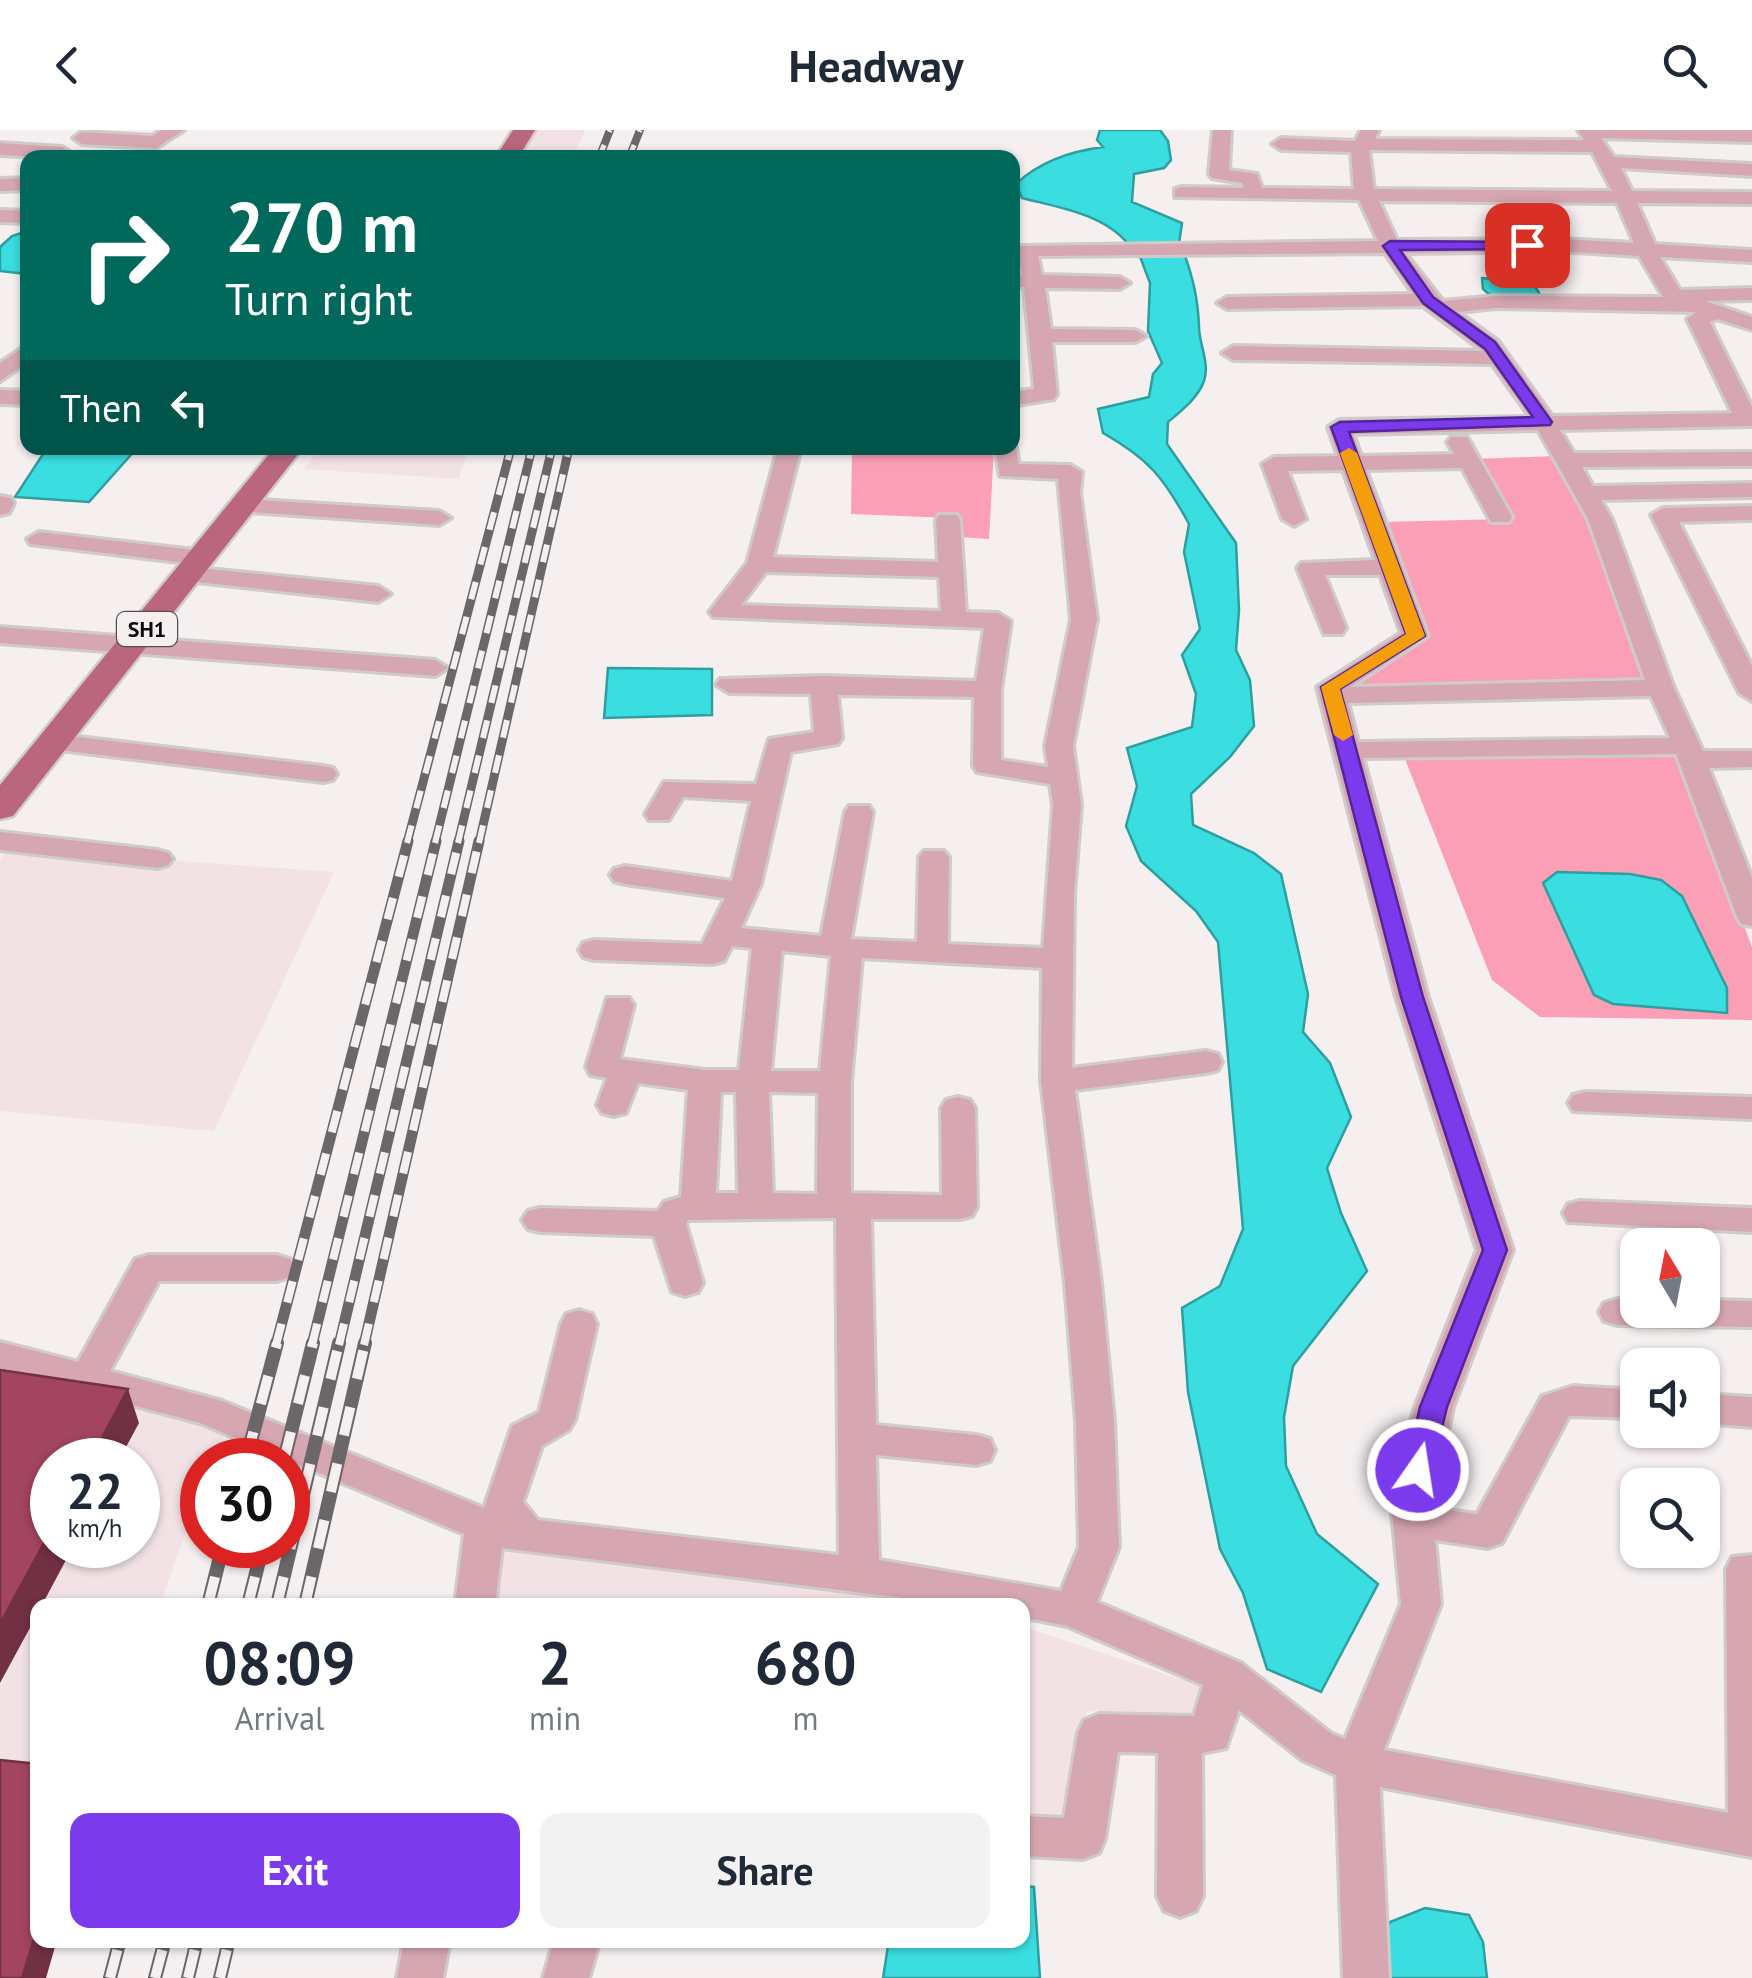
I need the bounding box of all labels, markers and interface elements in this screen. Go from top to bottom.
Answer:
text: Headway [788,36,964,94]
icon: back [40,38,95,93]
icon: search [1657,38,1712,93]
text: 270 m [225,181,418,271]
icon: right [60,190,190,320]
pin [1485,203,1570,288]
icon: arrive [1500,218,1555,273]
text: Turn right [225,269,413,327]
icon: left [162,380,217,435]
text: Then [60,383,142,432]
road number: SH1 [117,612,177,646]
north arrow [1620,1228,1720,1328]
map controls [1620,1228,1720,1568]
button: sound [1620,1348,1720,1448]
position arrow [1366,1418,1470,1522]
speed limit sign: 30 [180,1438,310,1568]
text: 22 [67,1458,123,1523]
button: search [1620,1468,1720,1568]
text: km/h [68,1512,122,1544]
text: 08:09 [203,1623,356,1701]
text: 2 [538,1623,572,1701]
text: 680 [755,1623,857,1701]
text: Arrival [235,1697,324,1739]
text: min [529,1697,581,1739]
text: m [793,1697,819,1739]
button: Exit [70,1813,520,1928]
button: Share [540,1813,990,1928]

